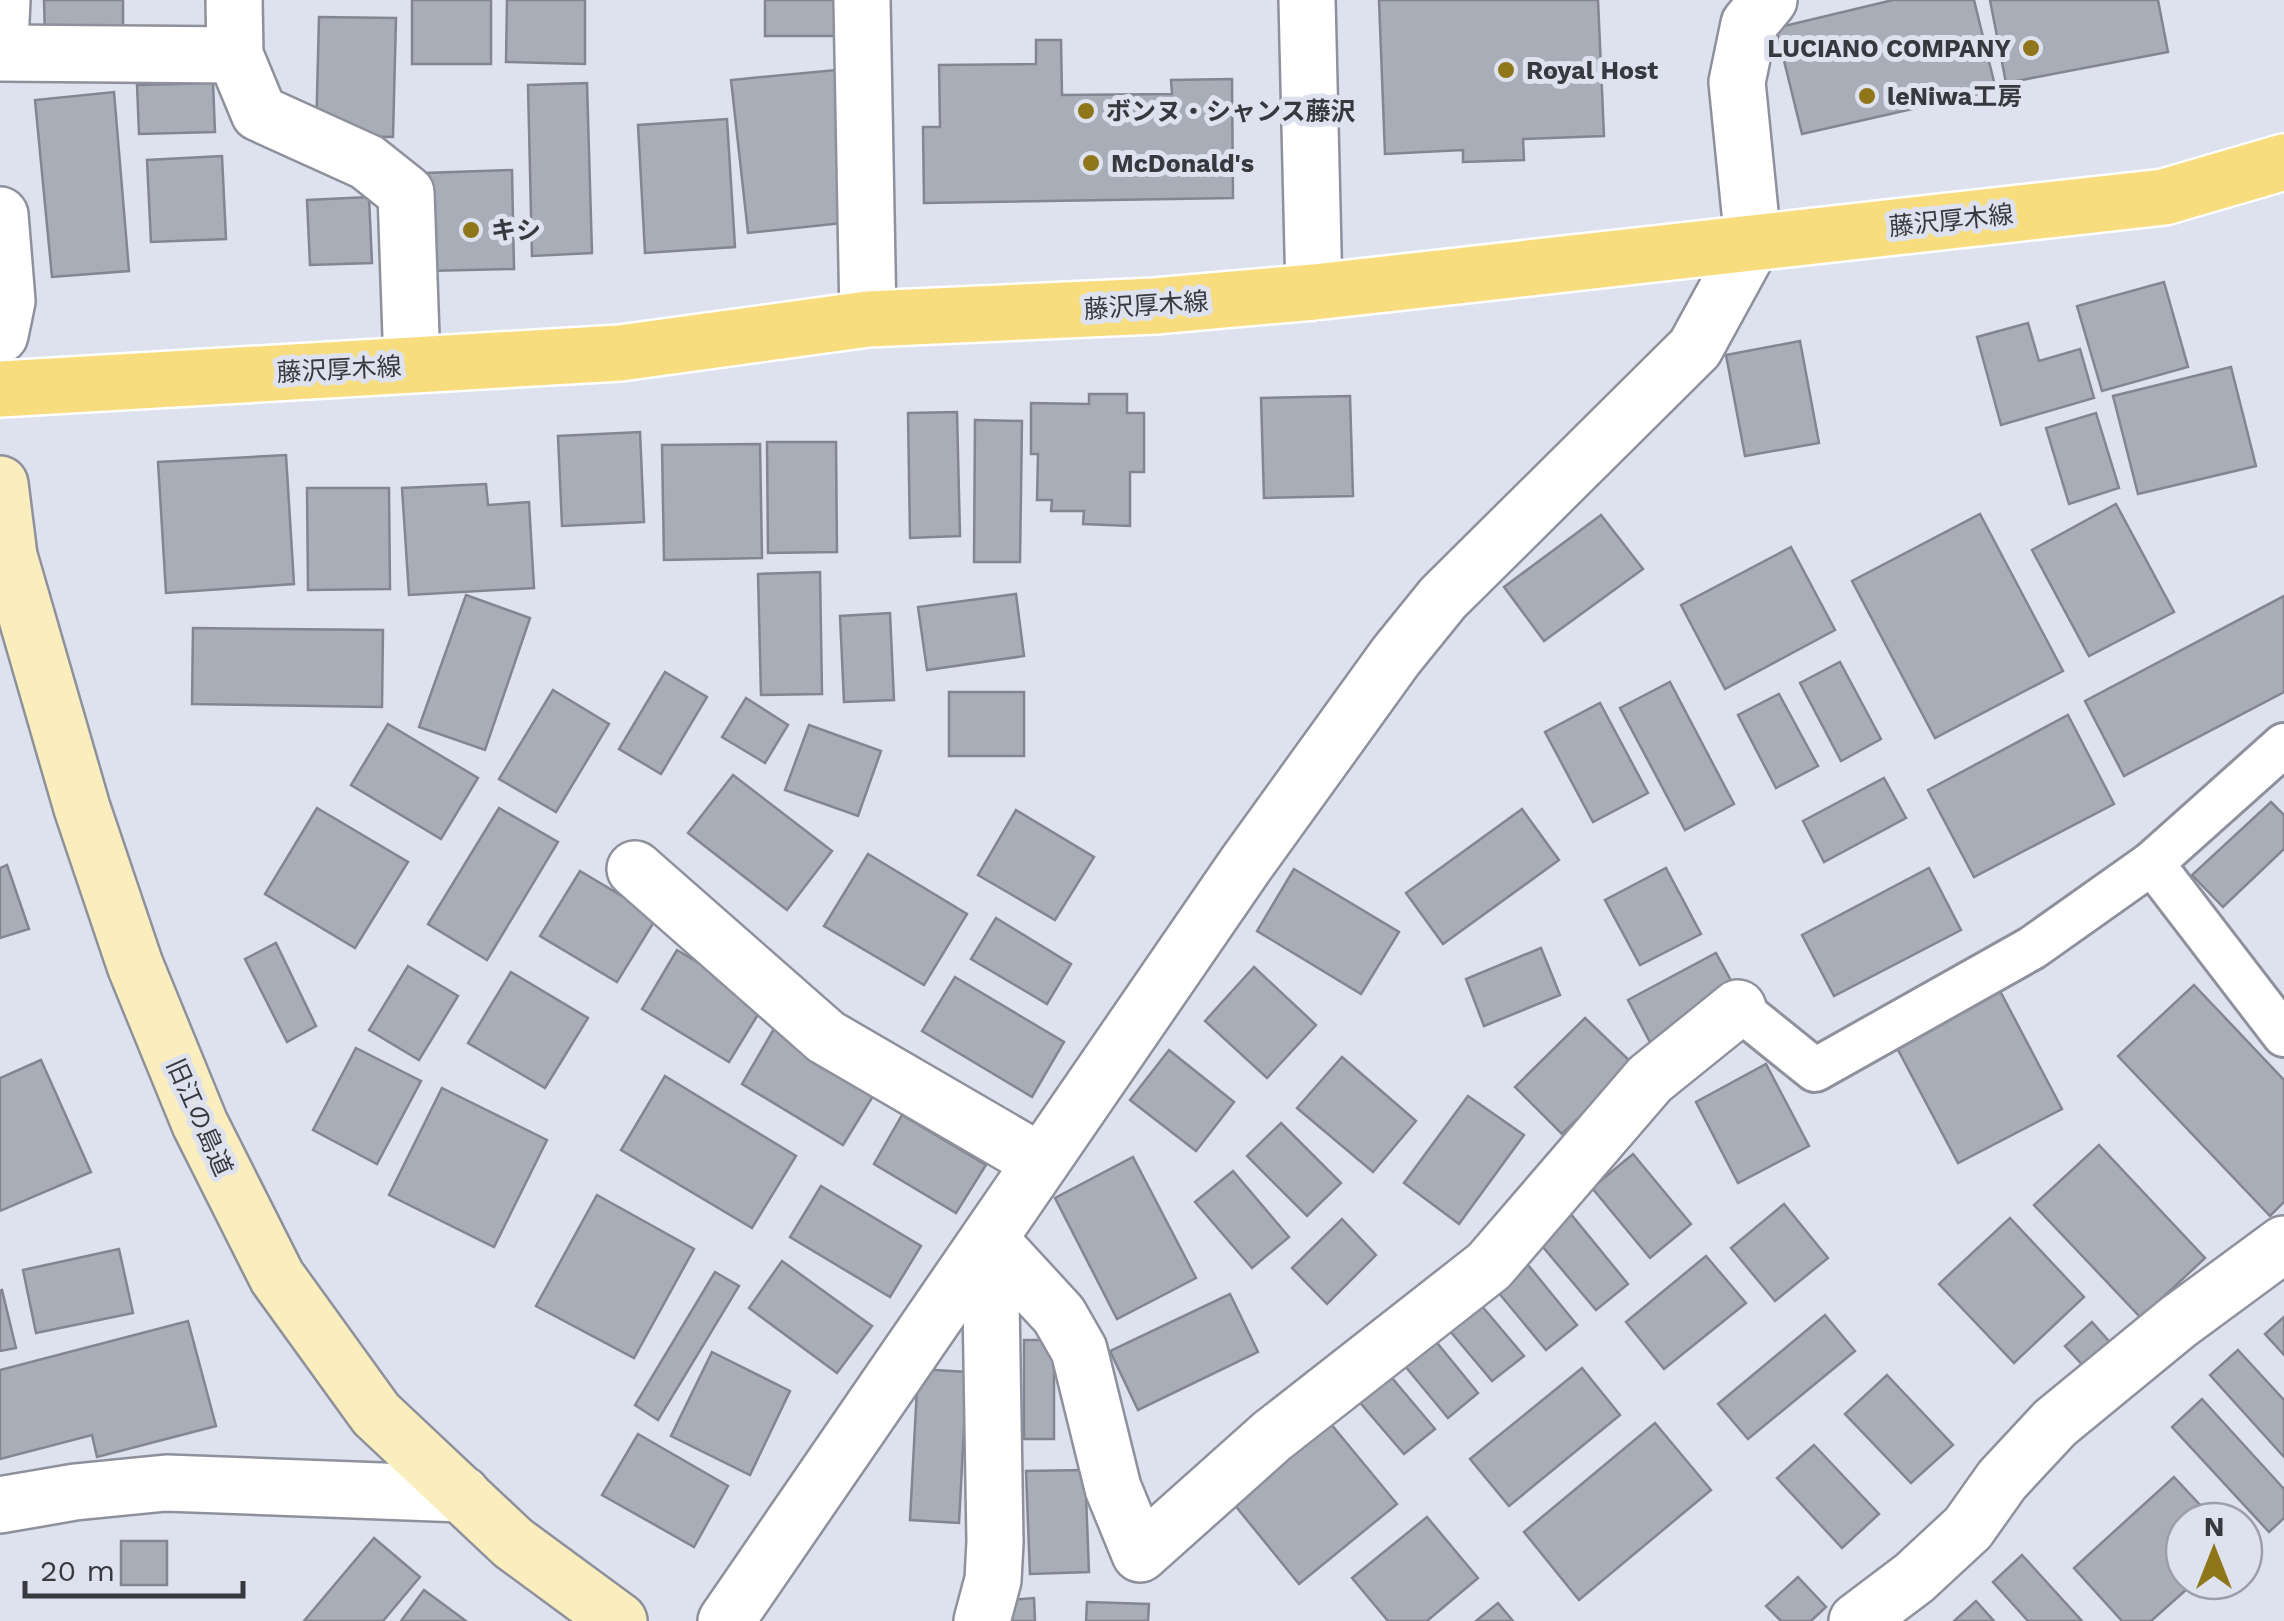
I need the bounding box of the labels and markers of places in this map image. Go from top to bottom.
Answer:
place label: LUCIANO COMPANY [1767,34,2012,63]
marker: LUCIANO COMPANY [2020,37,2042,59]
place label: Royal Host [1526,56,1658,85]
marker: Royal Host [1495,59,1517,81]
place label: leNiwa工房 [1887,82,2022,111]
marker: leNiwa工房 [1856,85,1878,107]
place label: ボンヌ・シャンス藤沢 [1106,97,1356,126]
marker: ボンヌ・シャンス藤沢 [1075,100,1097,122]
place label: McDonald's [1111,149,1254,178]
marker: McDonald's [1080,152,1102,174]
place label: キシ [491,216,541,245]
marker: キシ [460,219,482,241]

